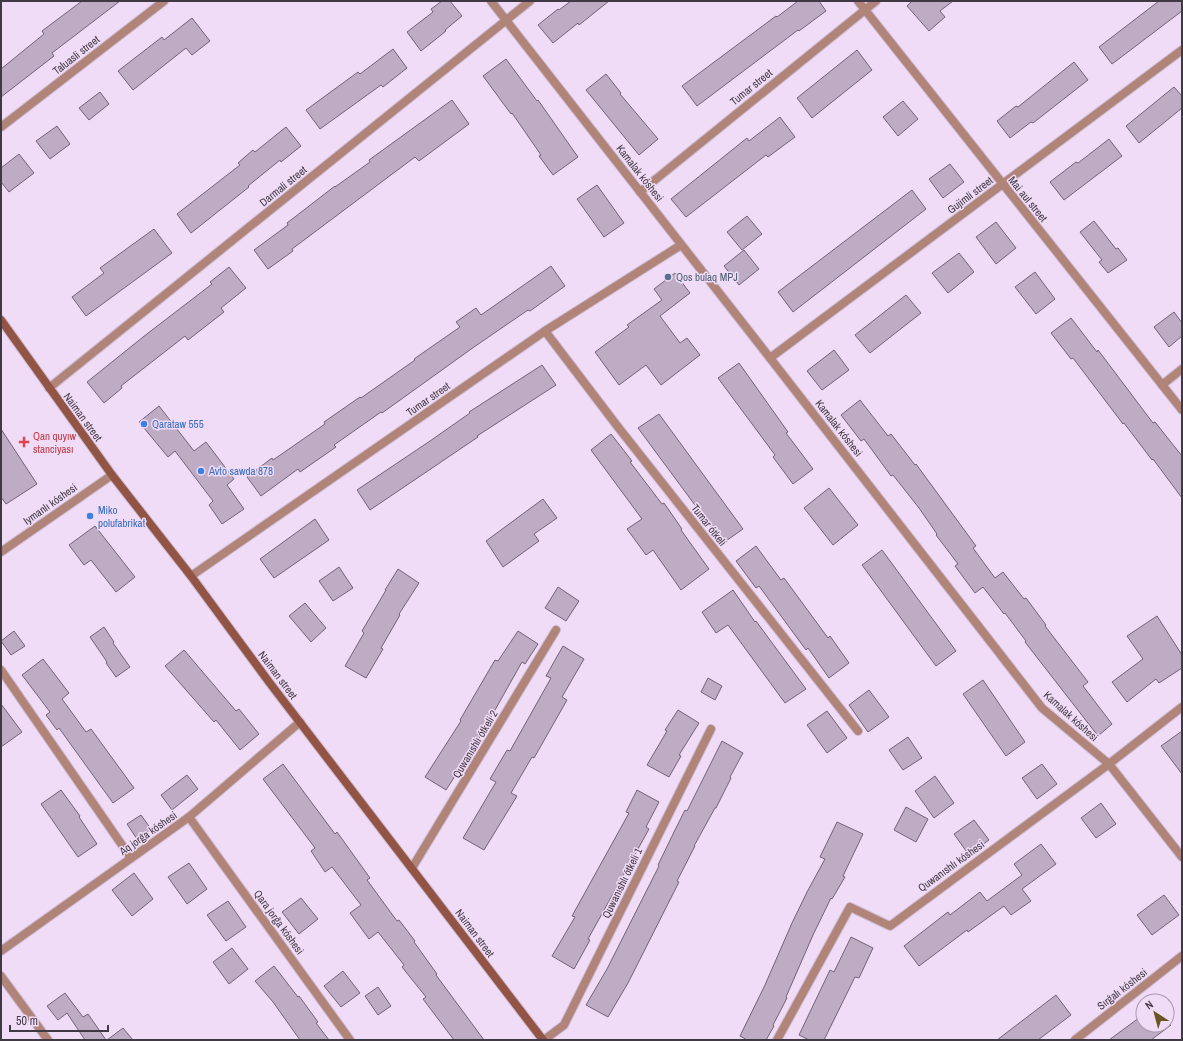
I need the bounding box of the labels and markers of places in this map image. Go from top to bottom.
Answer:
place label: Qos bulaq MPJ [676,270,738,284]
marker: Qos bulaq MPJ [663,272,673,282]
place label: Qarataw 555 [152,417,204,431]
marker: Qarataw 555 [139,419,149,429]
place label: Qan quyıw stanciyası [33,429,77,456]
marker: Qan quyıw stanciyası [18,436,30,448]
place label: Avto sawda 878 [208,464,273,478]
marker: Avto sawda 878 [196,466,206,476]
place label: Miko polufabrikat [98,503,146,530]
marker: Miko polufabrikat [85,511,95,521]

